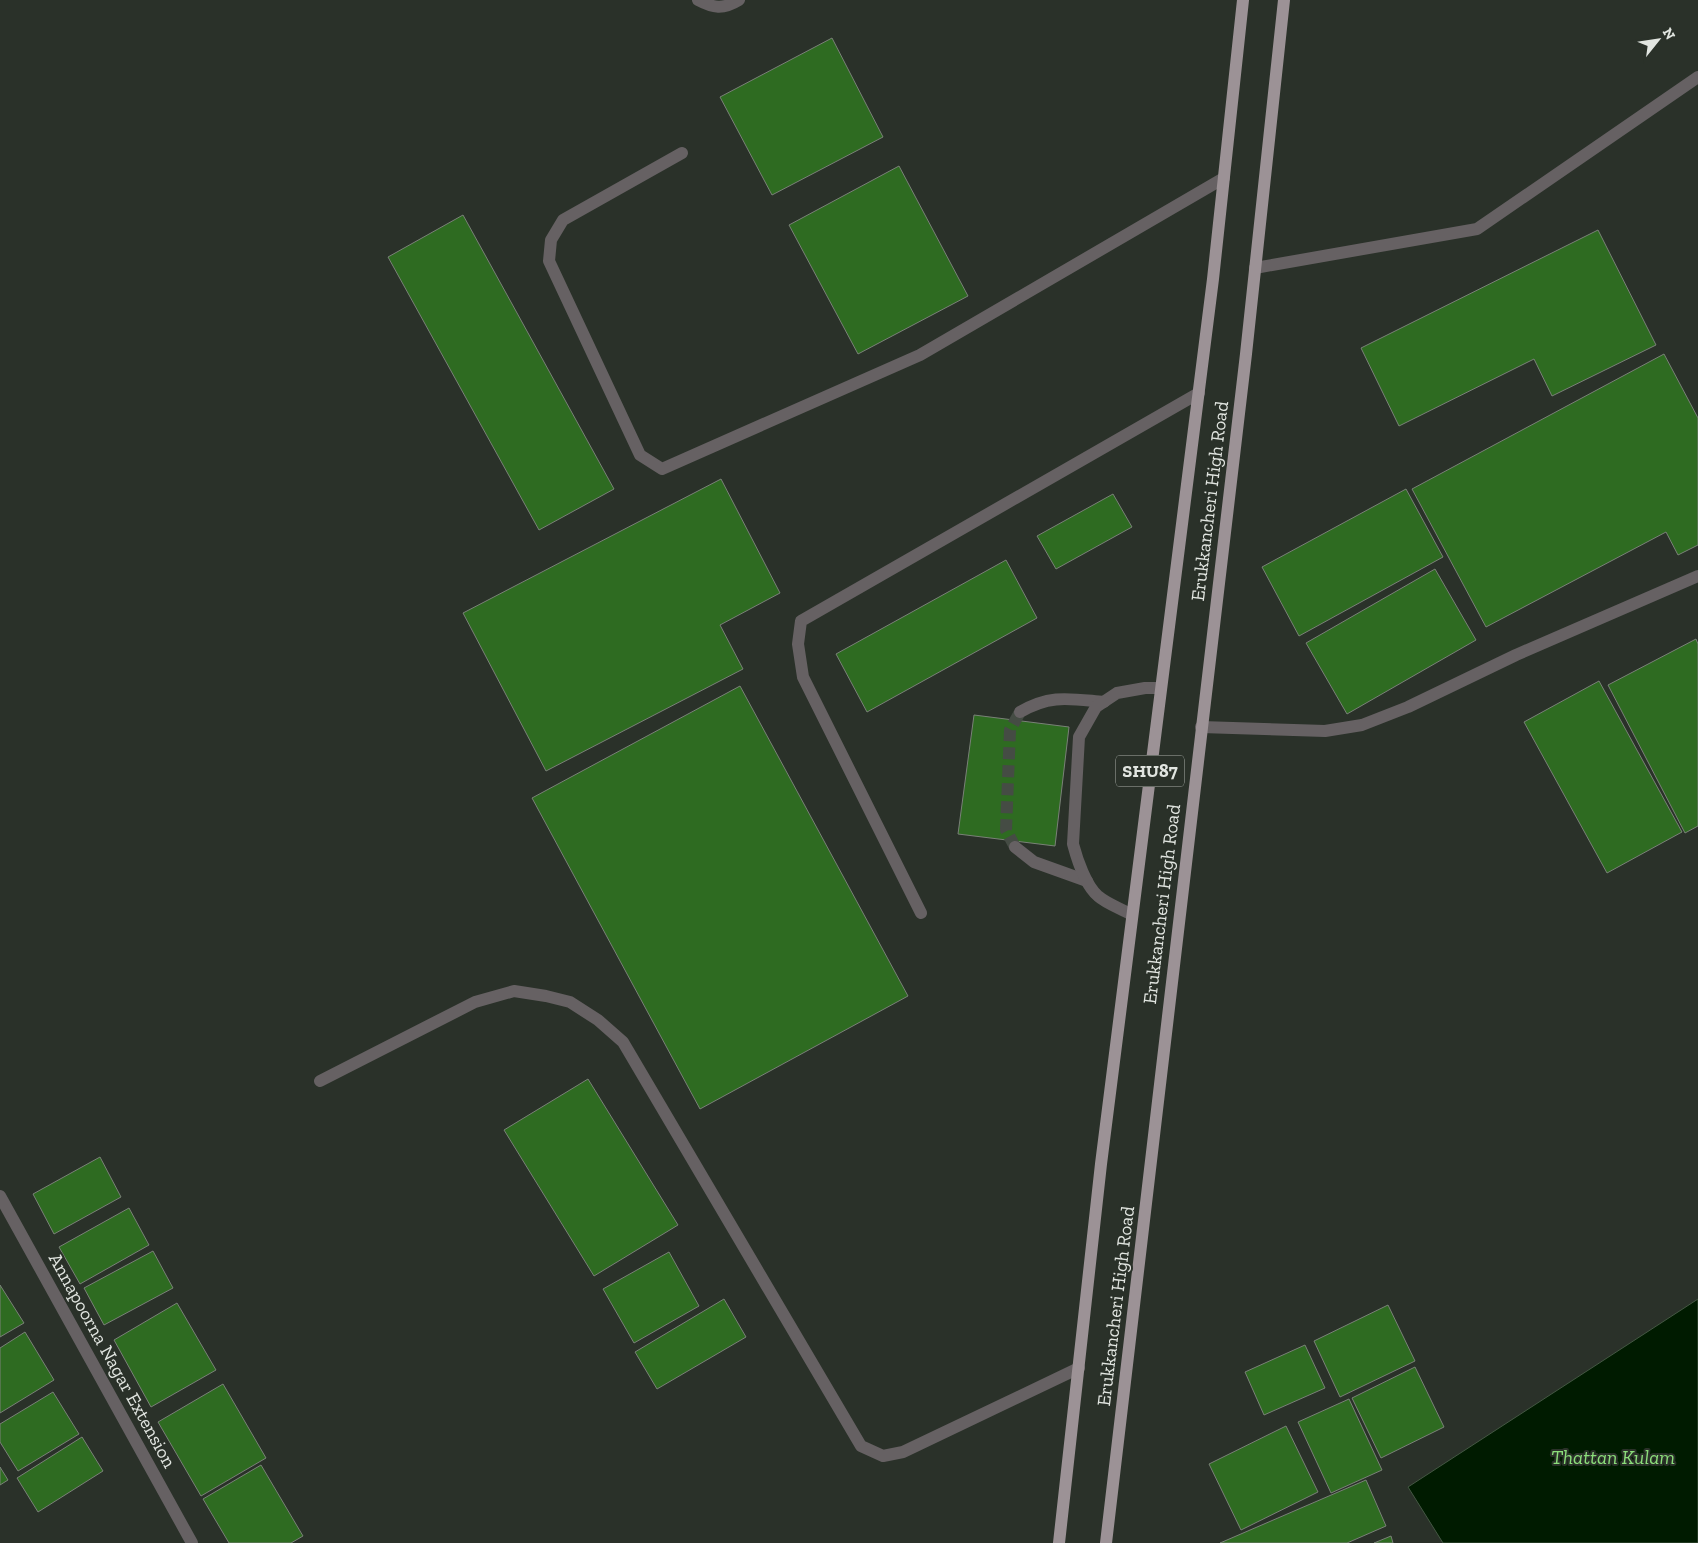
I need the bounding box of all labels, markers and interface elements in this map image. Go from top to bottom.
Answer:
north arrow [1633,15,1683,65]
text: N [1659,25,1679,43]
street label: Erukkancheri High Road [1186,399,1233,602]
road number: SHU87 [1116,756,1184,786]
street label: Erukkancheri High Road [1138,802,1185,1005]
street label: Erukkancheri High Road [1092,1204,1139,1407]
street label: Annapoorna Nagar Extension [44,1249,181,1472]
water label: Thattan Kulam [1551,1445,1675,1469]

